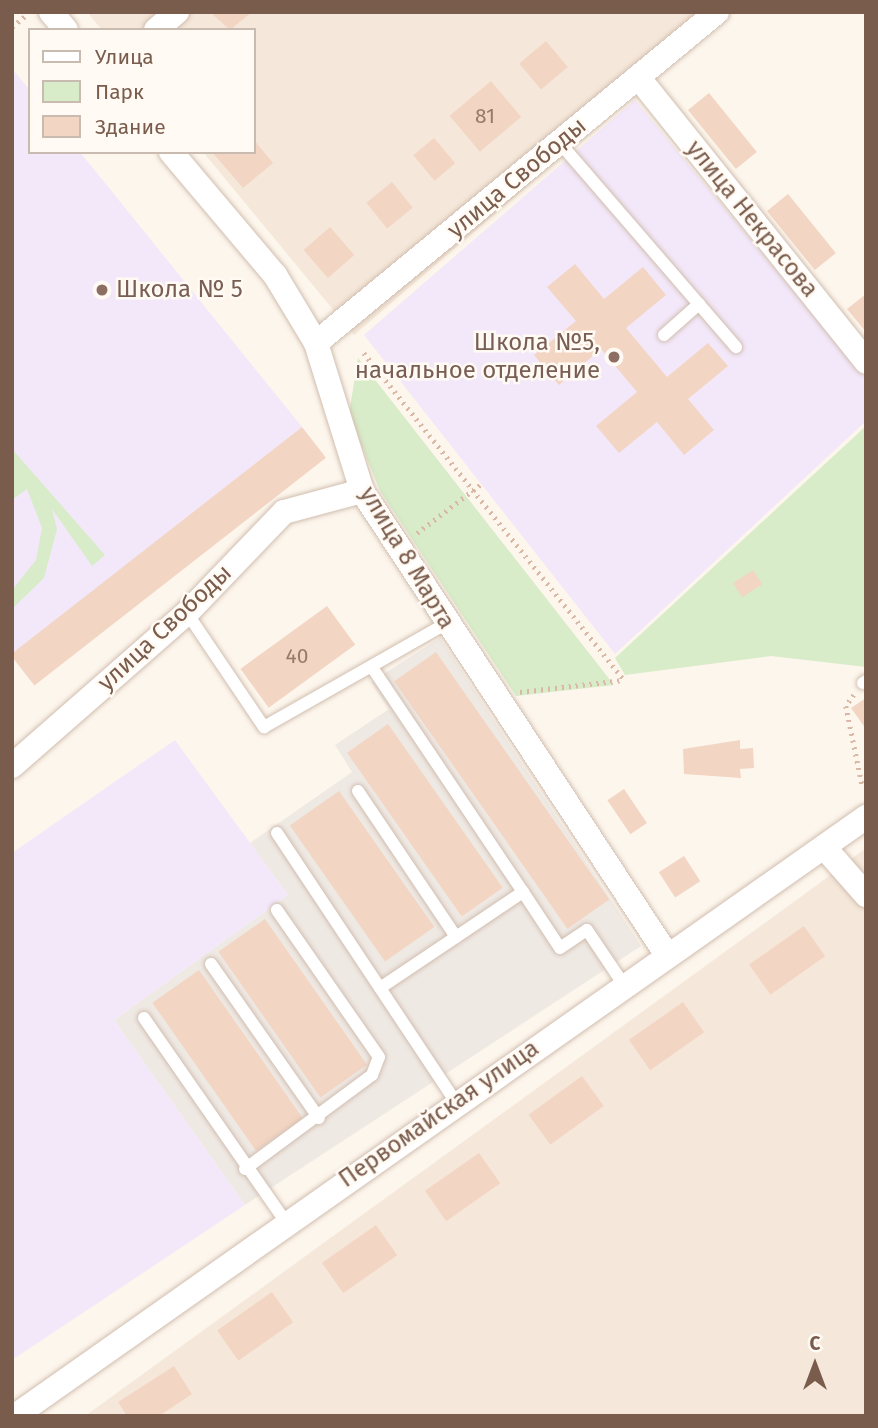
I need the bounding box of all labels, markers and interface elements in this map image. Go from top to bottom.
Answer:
legend [28,28,256,154]
text: Улица [95,44,154,70]
text: Парк [95,79,144,105]
house number: 81 [475,103,495,129]
street label: улица Свободы [442,112,592,244]
text: Здание [95,114,166,140]
street label: улица Некрасова [680,135,824,303]
place label: Школа № 5 [116,276,243,304]
marker: Школа № 5 [94,282,110,298]
place label: Школа №5, начальное отделение [355,329,600,385]
marker: Школа №5, начальное отделение [606,349,622,365]
street label: улица 8 Марта [353,482,461,634]
street label: улица Свободы [92,559,238,697]
house number: 40 [286,643,308,669]
street label: Первомайская улица [333,1034,545,1194]
north arrow [780,1330,850,1400]
text: С [810,1332,820,1355]

